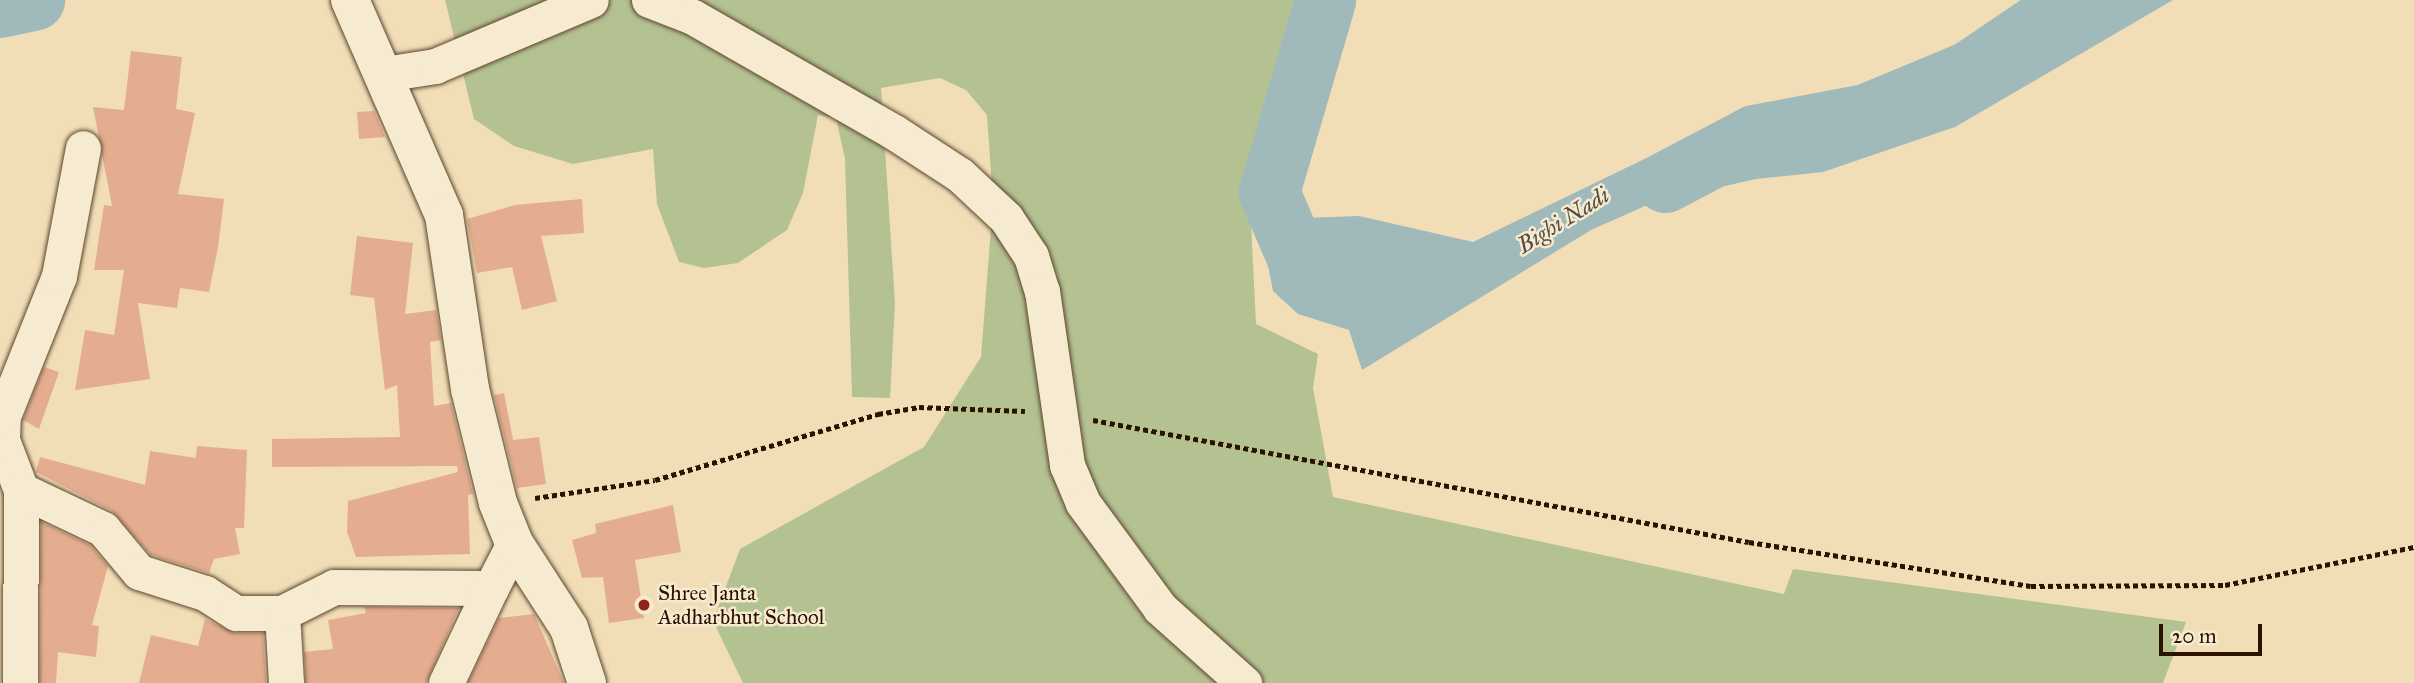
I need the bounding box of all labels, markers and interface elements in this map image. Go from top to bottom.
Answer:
water label: Bighi Nadi [1512,181,1614,259]
place label: Shree Janta Aadharbhut School [658,580,824,630]
marker: Shree Janta Aadharbhut School [636,597,652,613]
scale bar [2162,610,2265,654]
text: 20 m [2172,623,2217,649]

